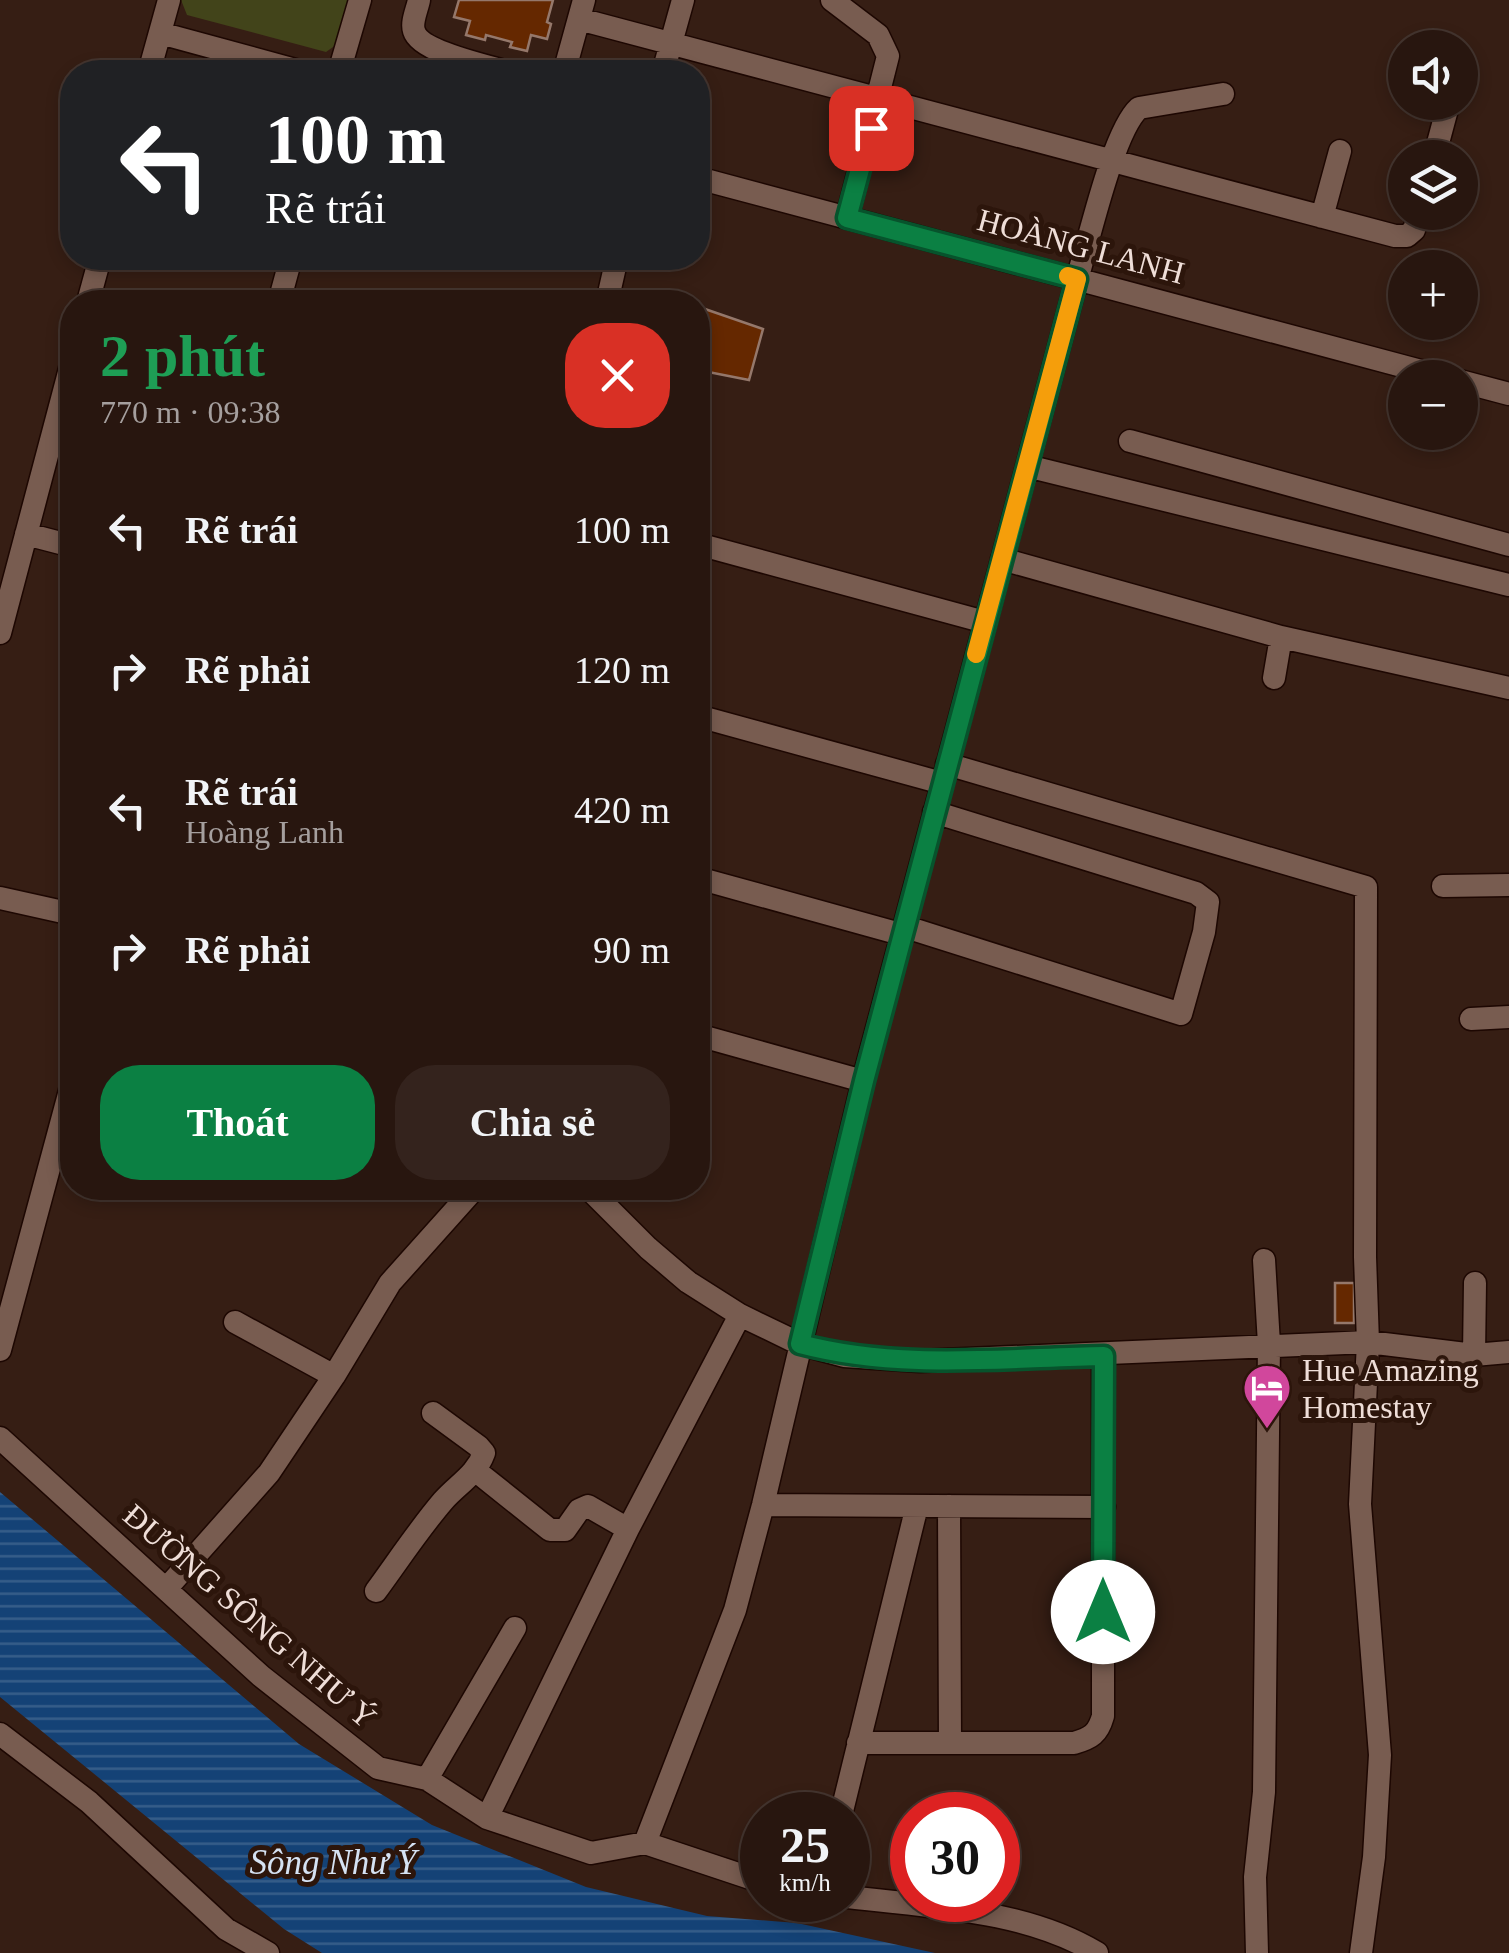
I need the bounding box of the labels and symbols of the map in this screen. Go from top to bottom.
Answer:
pin [829,86,914,171]
street label: HOÀNG LANH [974,201,1188,291]
place label: Hue Amazing Homestay [1302,1352,1479,1425]
hotel icon: Hue Amazing Homestay [1241,1362,1293,1430]
street label: ĐƯỜNG SÔNG NHƯ Ý [116,1497,384,1735]
position arrow [1051,1560,1155,1664]
speed limit sign: 30 [890,1792,1020,1922]
water label: Sông Như Ý [250,1843,420,1882]

